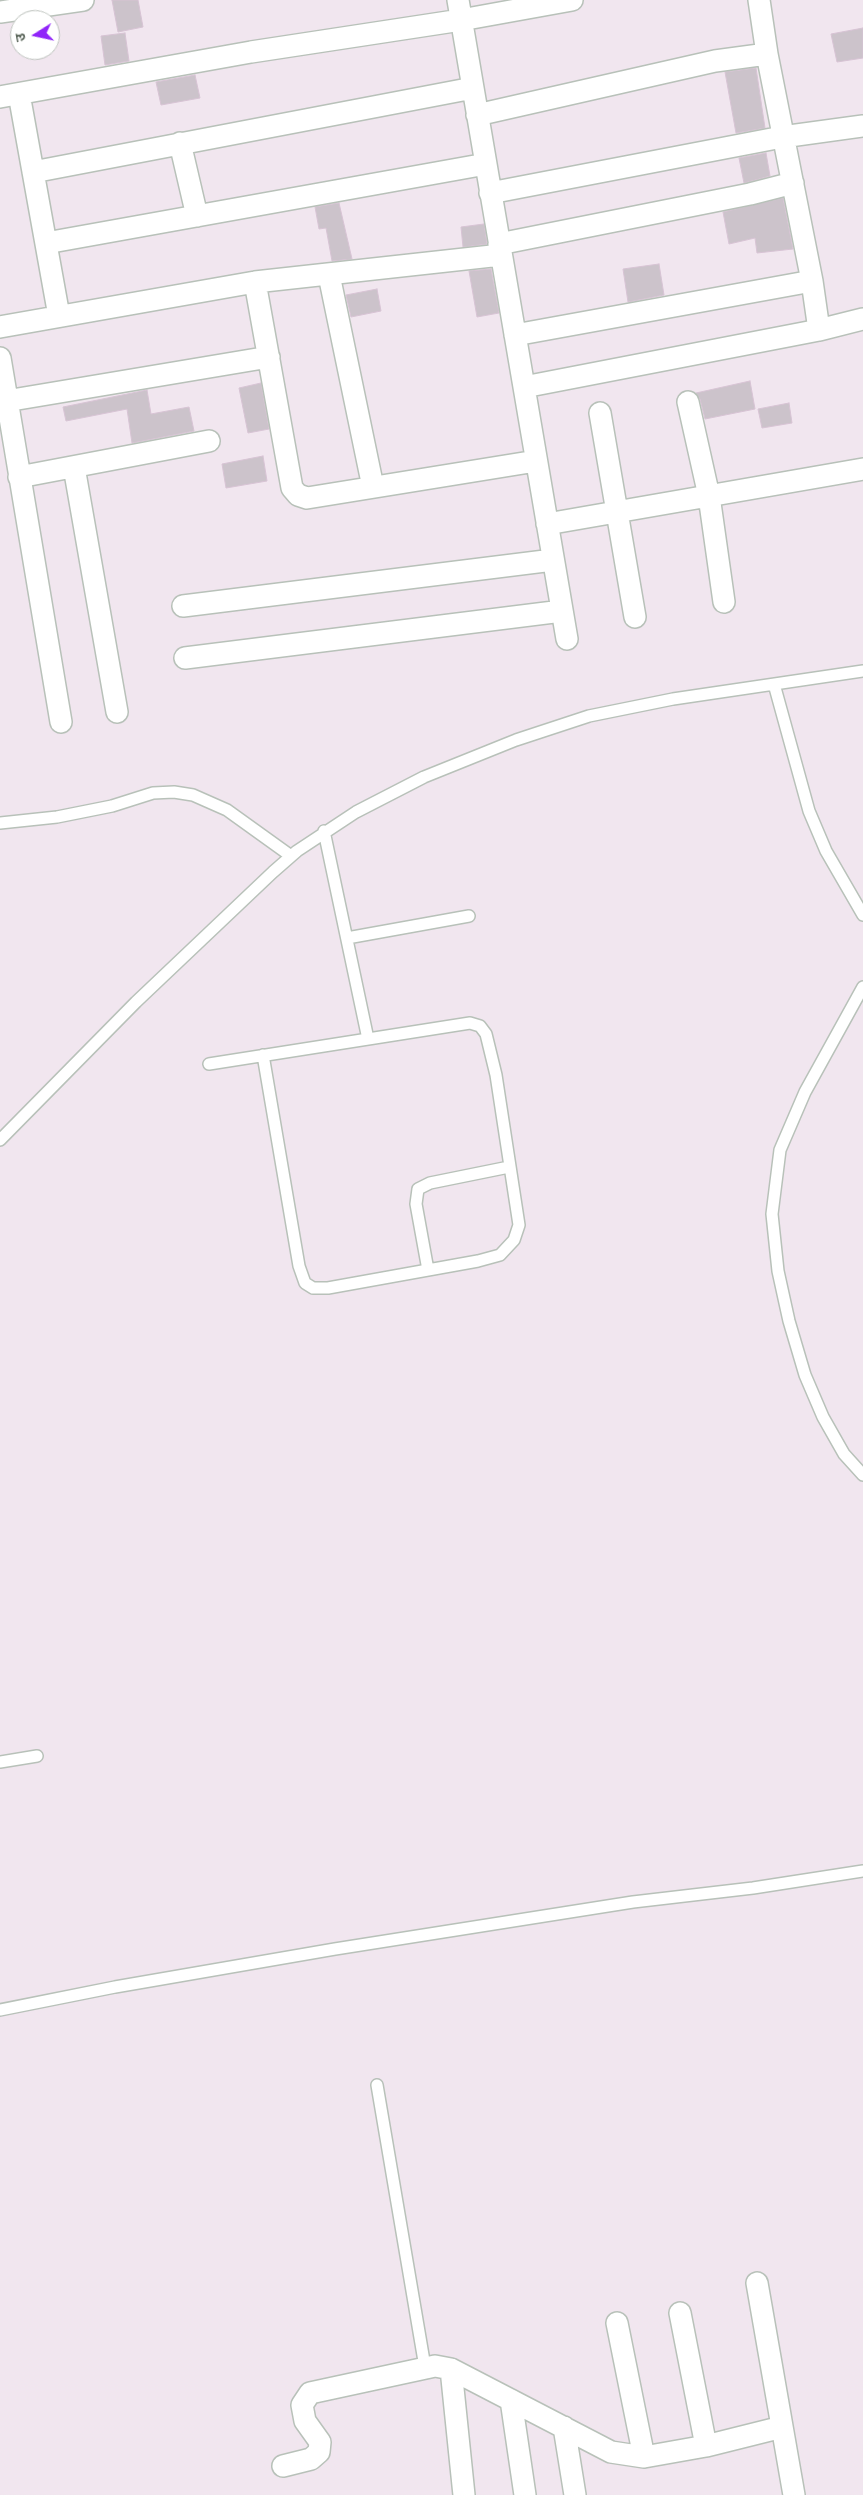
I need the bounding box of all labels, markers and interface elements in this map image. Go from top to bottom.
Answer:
north arrow [10,10,60,60]
text: उ [12,32,30,43]

